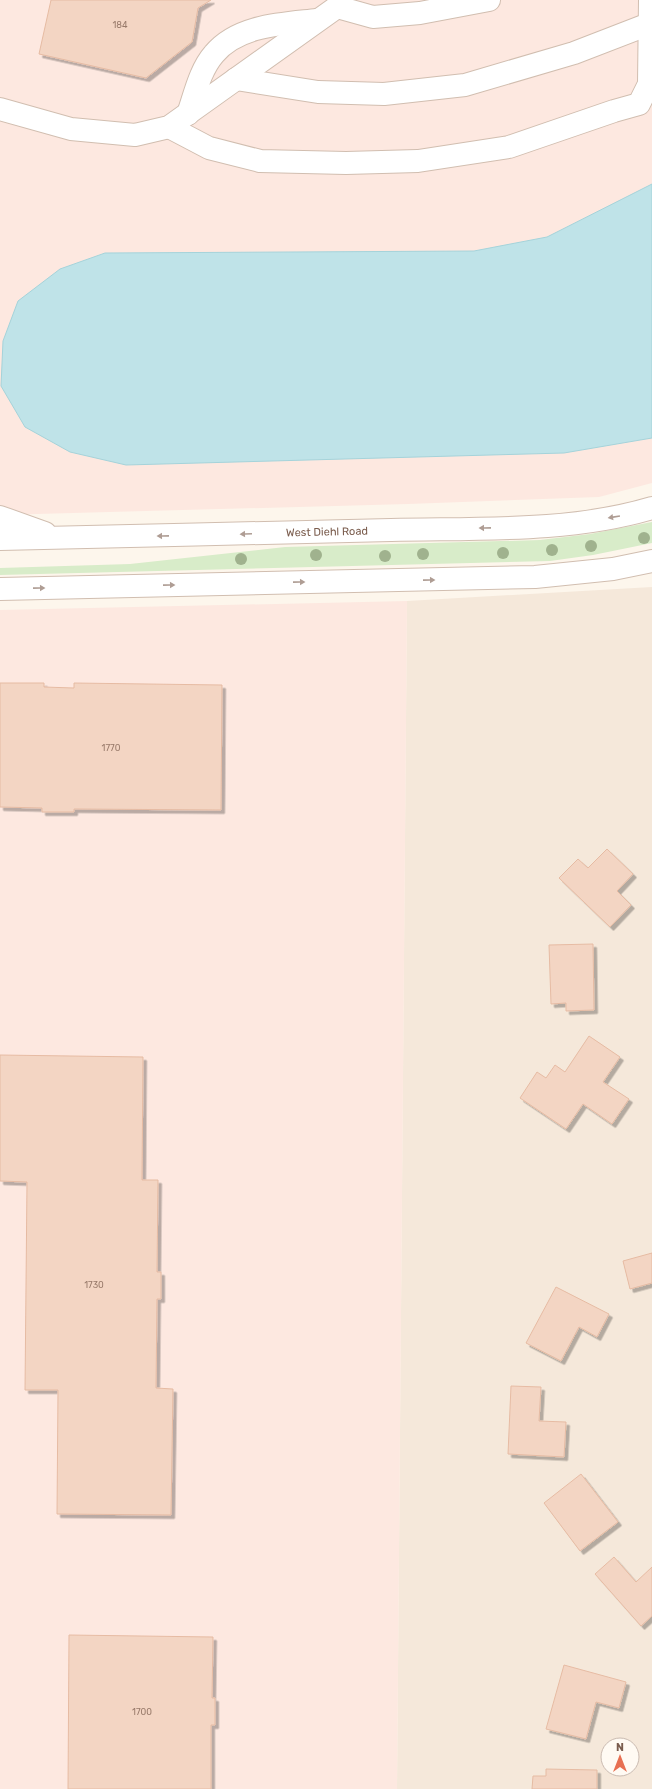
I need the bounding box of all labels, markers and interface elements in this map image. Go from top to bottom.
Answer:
house number: 184 [112,20,128,30]
one-way arrow [608,514,620,520]
street label: West Diehl Road [286,524,368,539]
one-way arrow [478,525,491,531]
one-way arrow [239,531,252,537]
one-way arrow [156,533,169,539]
one-way arrow [423,576,435,583]
one-way arrow [293,579,306,585]
one-way arrow [163,582,176,588]
one-way arrow [33,585,46,591]
house number: 1770 [102,743,121,753]
house number: 1730 [84,1280,104,1290]
house number: 1700 [132,1707,152,1717]
north arrow [600,1737,640,1777]
text: N [616,1741,624,1754]

